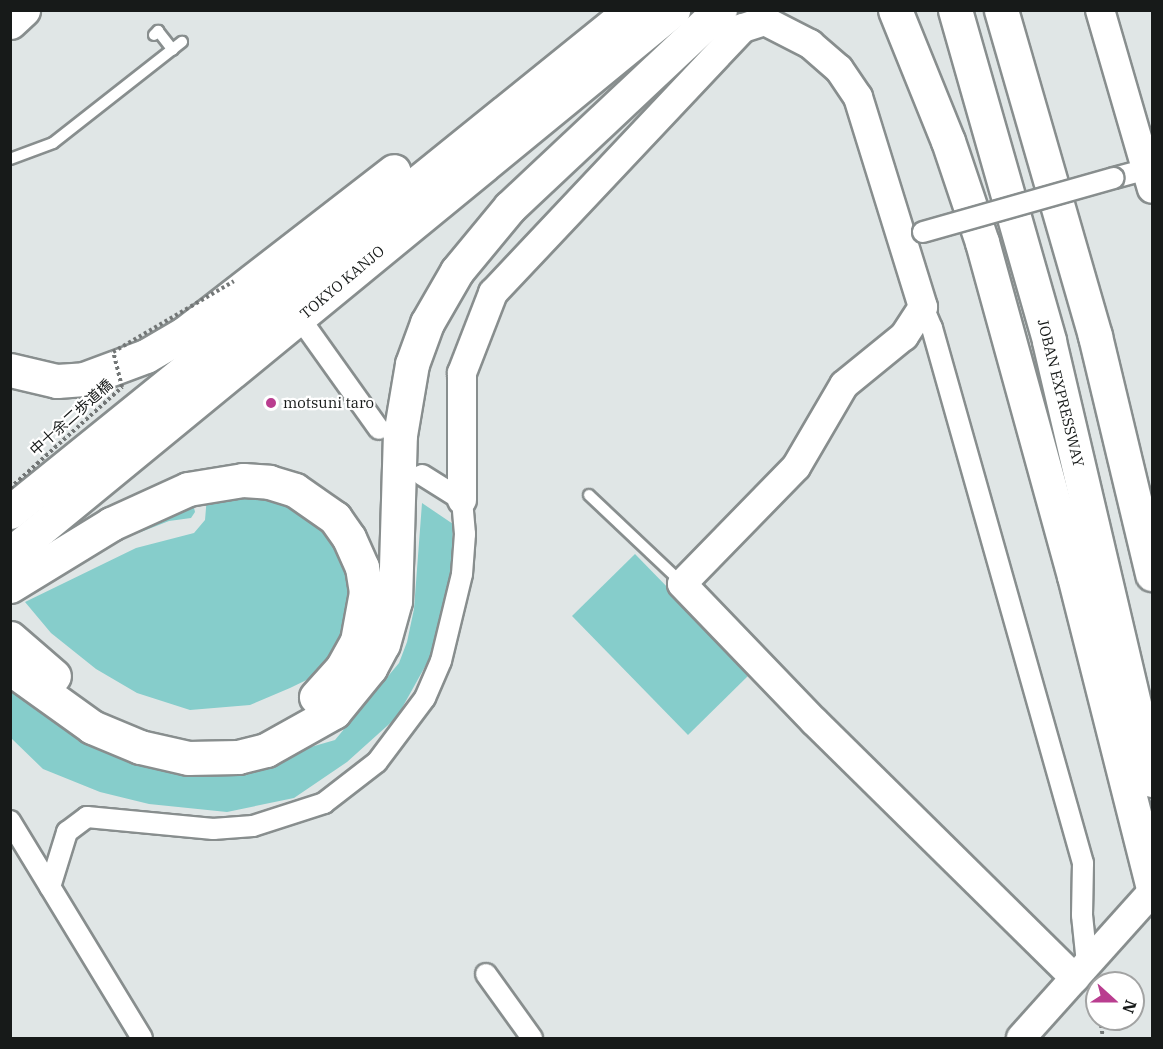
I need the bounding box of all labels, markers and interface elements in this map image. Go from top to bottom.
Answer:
street label: TOKYO KANJO [296,242,388,322]
street label: JOBAN EXPRESSWAY [1034,317,1088,469]
street label: 中十余二歩道橋 [26,375,116,459]
place label: motsuni taro [283,394,374,412]
marker: motsuni taro [264,396,278,410]
north arrow [1085,971,1145,1031]
text: N [1118,997,1142,1016]

